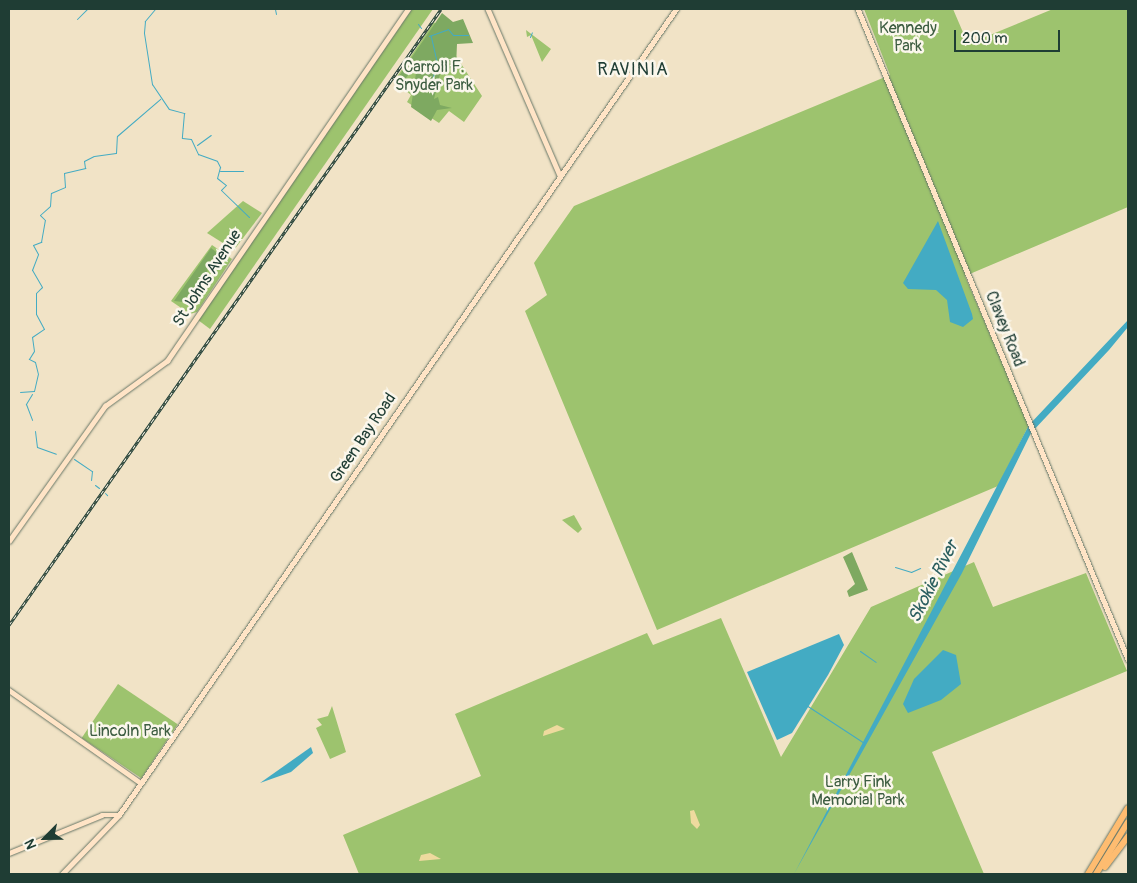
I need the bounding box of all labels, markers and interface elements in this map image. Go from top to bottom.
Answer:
park label: Kennedy Park [879,18,937,56]
scale bar [957,20,1063,52]
text: 200 m [962,29,1007,48]
park label: Carroll F. Snyder Park [395,57,473,95]
district label: RAVINIA [596,59,670,81]
street label: St Johns Avenue [169,226,245,330]
street label: Clavey Road [981,288,1029,370]
street label: Green Bay Road [326,390,400,486]
water label: Skokie River [904,538,964,626]
park label: Lincoln Park [89,721,171,741]
park label: Larry Fink Memorial Park [811,772,905,810]
north arrow [20,813,70,863]
text: N [21,836,40,852]

